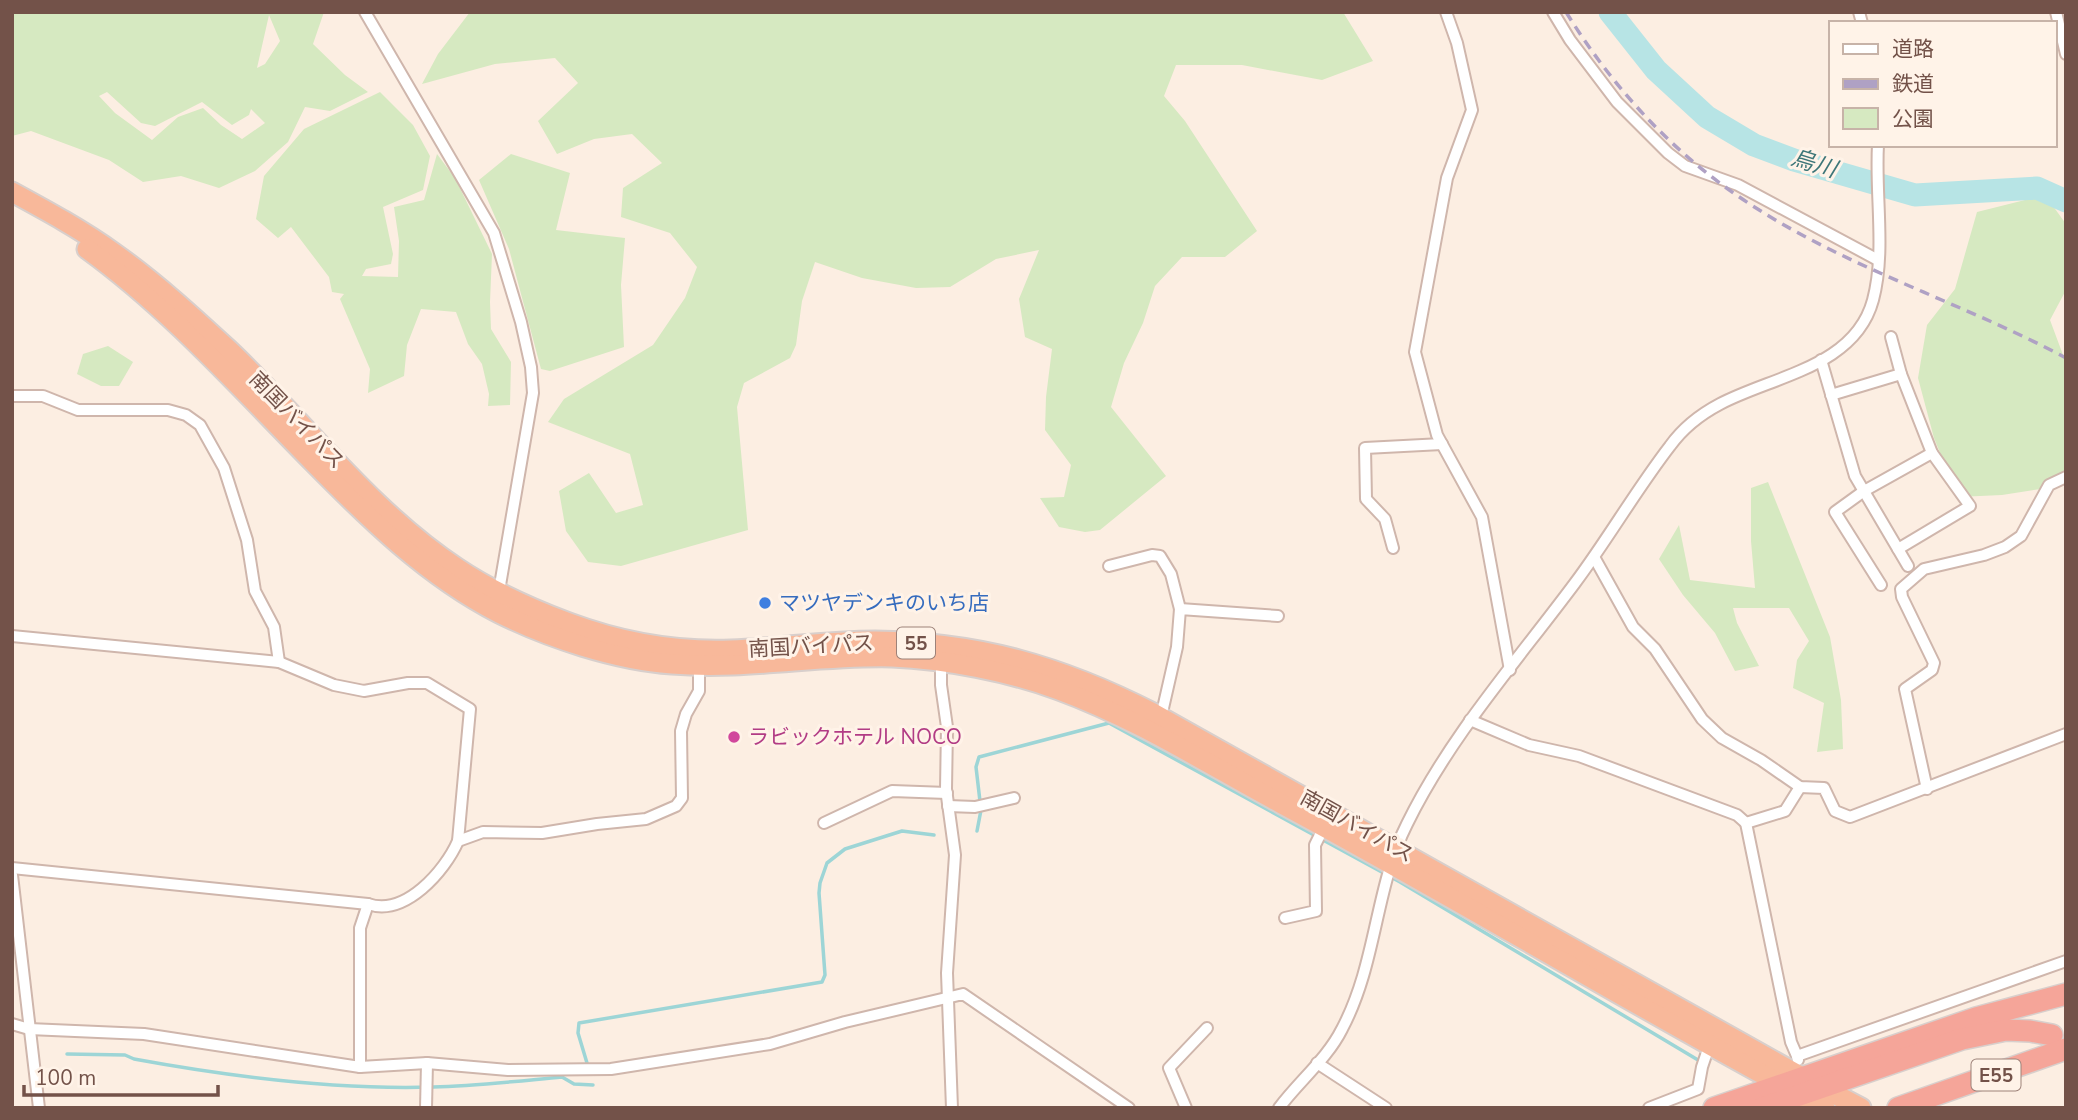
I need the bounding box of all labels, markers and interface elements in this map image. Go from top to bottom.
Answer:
legend [1829,21,2057,147]
text: 道路 [1892,35,1934,63]
text: 鉄道 [1892,70,1934,98]
text: 公園 [1892,105,1934,133]
water label: 烏川 [1787,142,1843,186]
street label: 南国バイパス [243,365,351,475]
place label: マツヤデンキのいち店 [779,589,989,617]
marker: マツヤデンキのいち店 [757,595,773,611]
road number: 55 [897,628,935,658]
street label: 南国バイパス [748,629,874,663]
place label: ラビックホテル NOCO [748,723,962,751]
marker: ラビックホテル NOCO [726,729,742,745]
street label: 南国バイパス [1295,783,1419,869]
scale bar [24,1054,219,1098]
road number: E55 [1972,1060,2021,1091]
text: 100 m [35,1064,96,1092]

